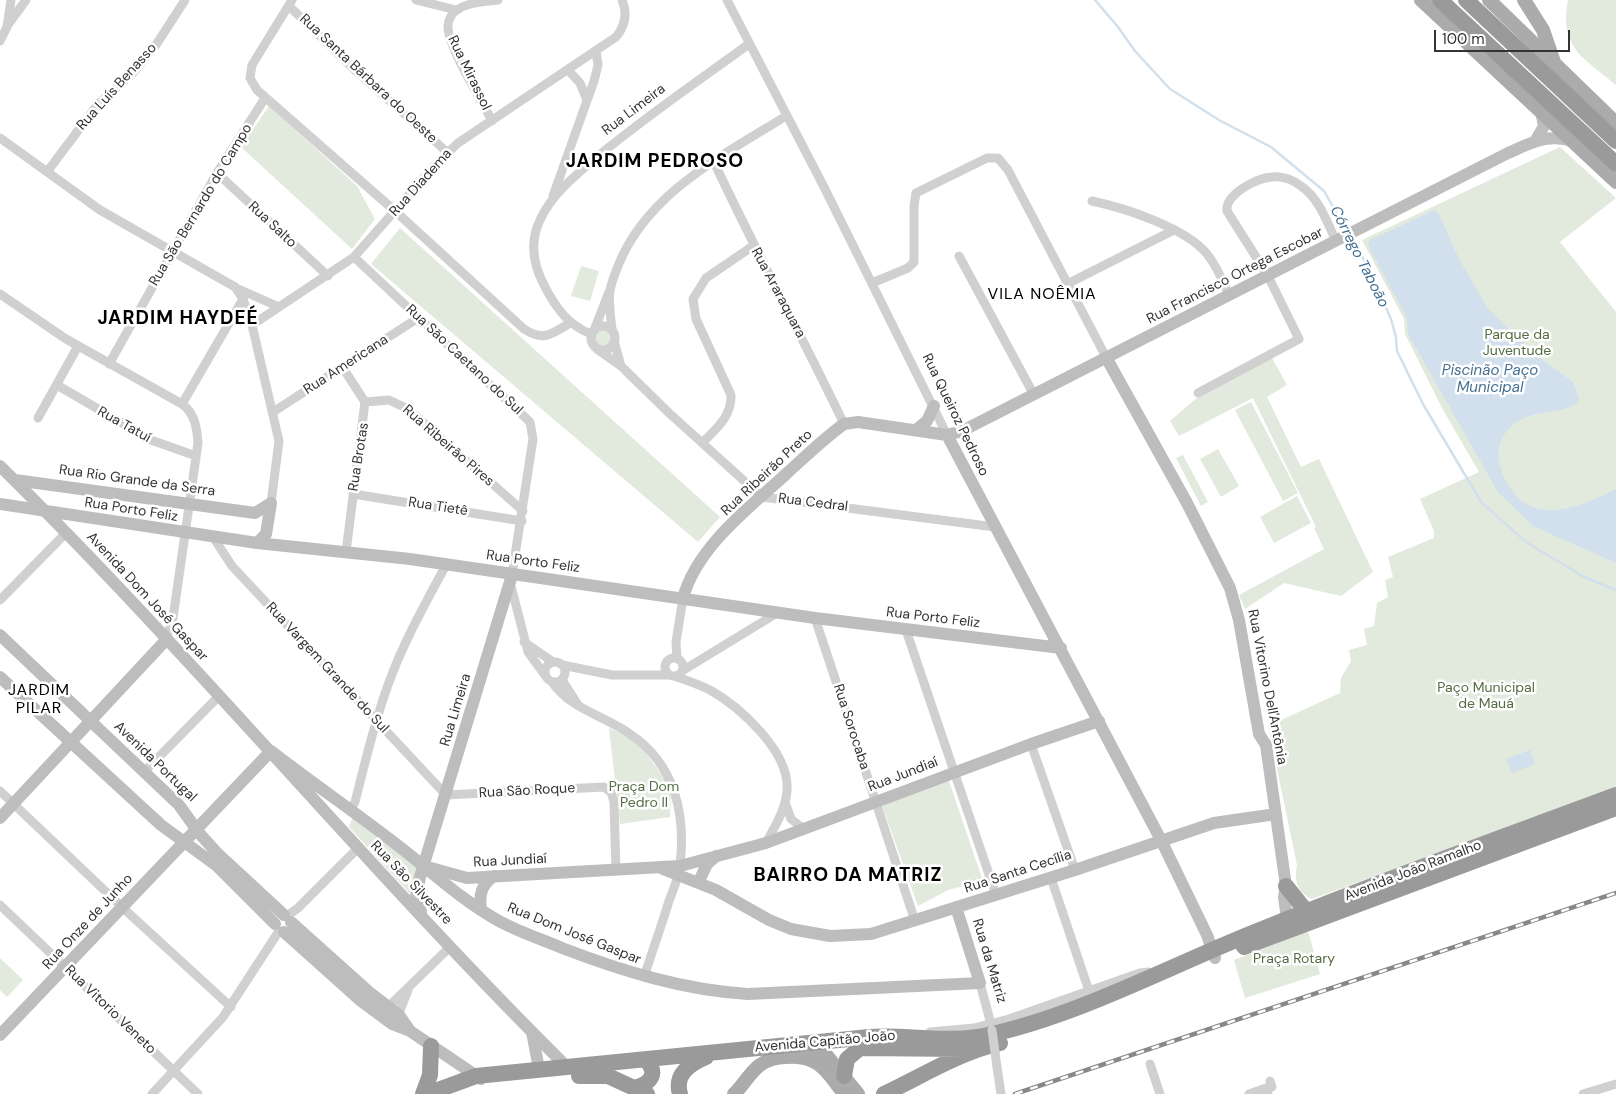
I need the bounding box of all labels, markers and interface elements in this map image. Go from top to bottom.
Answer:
street label: Rua Santa Bárbara do Oeste [296,11,440,147]
scale bar [1436,20,1572,52]
text: 100 m [1442,29,1485,49]
street label: Rua Mirassol [444,33,494,113]
street label: Rua Luís Benasso [74,40,160,134]
street label: Rua Limeira [599,81,669,139]
street label: Rua São Bernardo do Campo [146,121,256,289]
street label: Rua Diadema [386,146,456,220]
district label: JARDIM PEDROSO [564,151,746,173]
street label: Rua Salto [244,198,300,252]
water label: Córrego Taboão [1326,203,1392,311]
street label: Rua Francisco Ortega Escobar [1144,224,1326,328]
street label: Rua Araraquara [747,245,809,341]
district label: VILA NOÊMIA [986,285,1098,305]
street label: Rua São Caetano do Sul [402,301,526,419]
district label: JARDIM HAYDEÉ [96,308,260,330]
park label: Parque da Juventude [1483,327,1551,360]
street label: Rua Americana [301,331,391,399]
street label: Rua Queiroz Pedroso [918,351,992,479]
water label: Piscinão Paço Municipal [1442,362,1538,397]
street label: Rua Ribeirão Pires [399,402,497,490]
street label: Rua Tatuí [94,403,154,447]
street label: Rua Brotas [345,422,373,492]
street label: Rua Ribeirão Preto [718,426,816,520]
street label: Rua Rio Grande da Serra [58,462,216,500]
street label: Rua Cedral [777,490,849,516]
street label: Rua Porto Feliz [83,494,179,526]
street label: Rua Tietê [407,494,469,520]
street label: Avenida Dom José Gaspar [83,529,211,665]
street label: Rua Porto Feliz [485,547,581,577]
street label: Rua Vargem Grande do Sul [262,599,392,737]
street label: Rua Porto Feliz [885,604,981,632]
street label: Rua Vitorino Dell'Antônia [1244,608,1290,766]
street label: Rua Limeira [437,672,475,748]
park label: Paço Municipal de Mauá [1437,680,1535,712]
district label: JARDIM PILAR [7,681,71,719]
street label: Rua Sorocaba [829,682,873,772]
street label: Avenida Portugal [110,718,200,806]
street label: Rua Jundiaí [866,754,940,796]
park label: Praça Dom Pedro II [609,779,679,812]
street label: Rua São Roque [478,780,576,802]
street label: Avenida João Ramalho [1342,837,1484,905]
street label: Rua São Silvestre [367,838,455,928]
street label: Rua Santa Cecília [962,847,1074,897]
street label: Rua Jundiaí [473,851,547,871]
district label: BAIRRO DA MATRIZ [752,865,944,887]
street label: Rua Onze de Junho [39,871,137,973]
street label: Rua Dom José Gaspar [505,899,643,969]
street label: Rua da Matriz [968,917,1010,1005]
park label: Praça Rotary [1253,951,1335,967]
street label: Rua Vitorio Veneto [61,962,159,1058]
street label: Avenida Capitão João [754,1027,896,1057]

